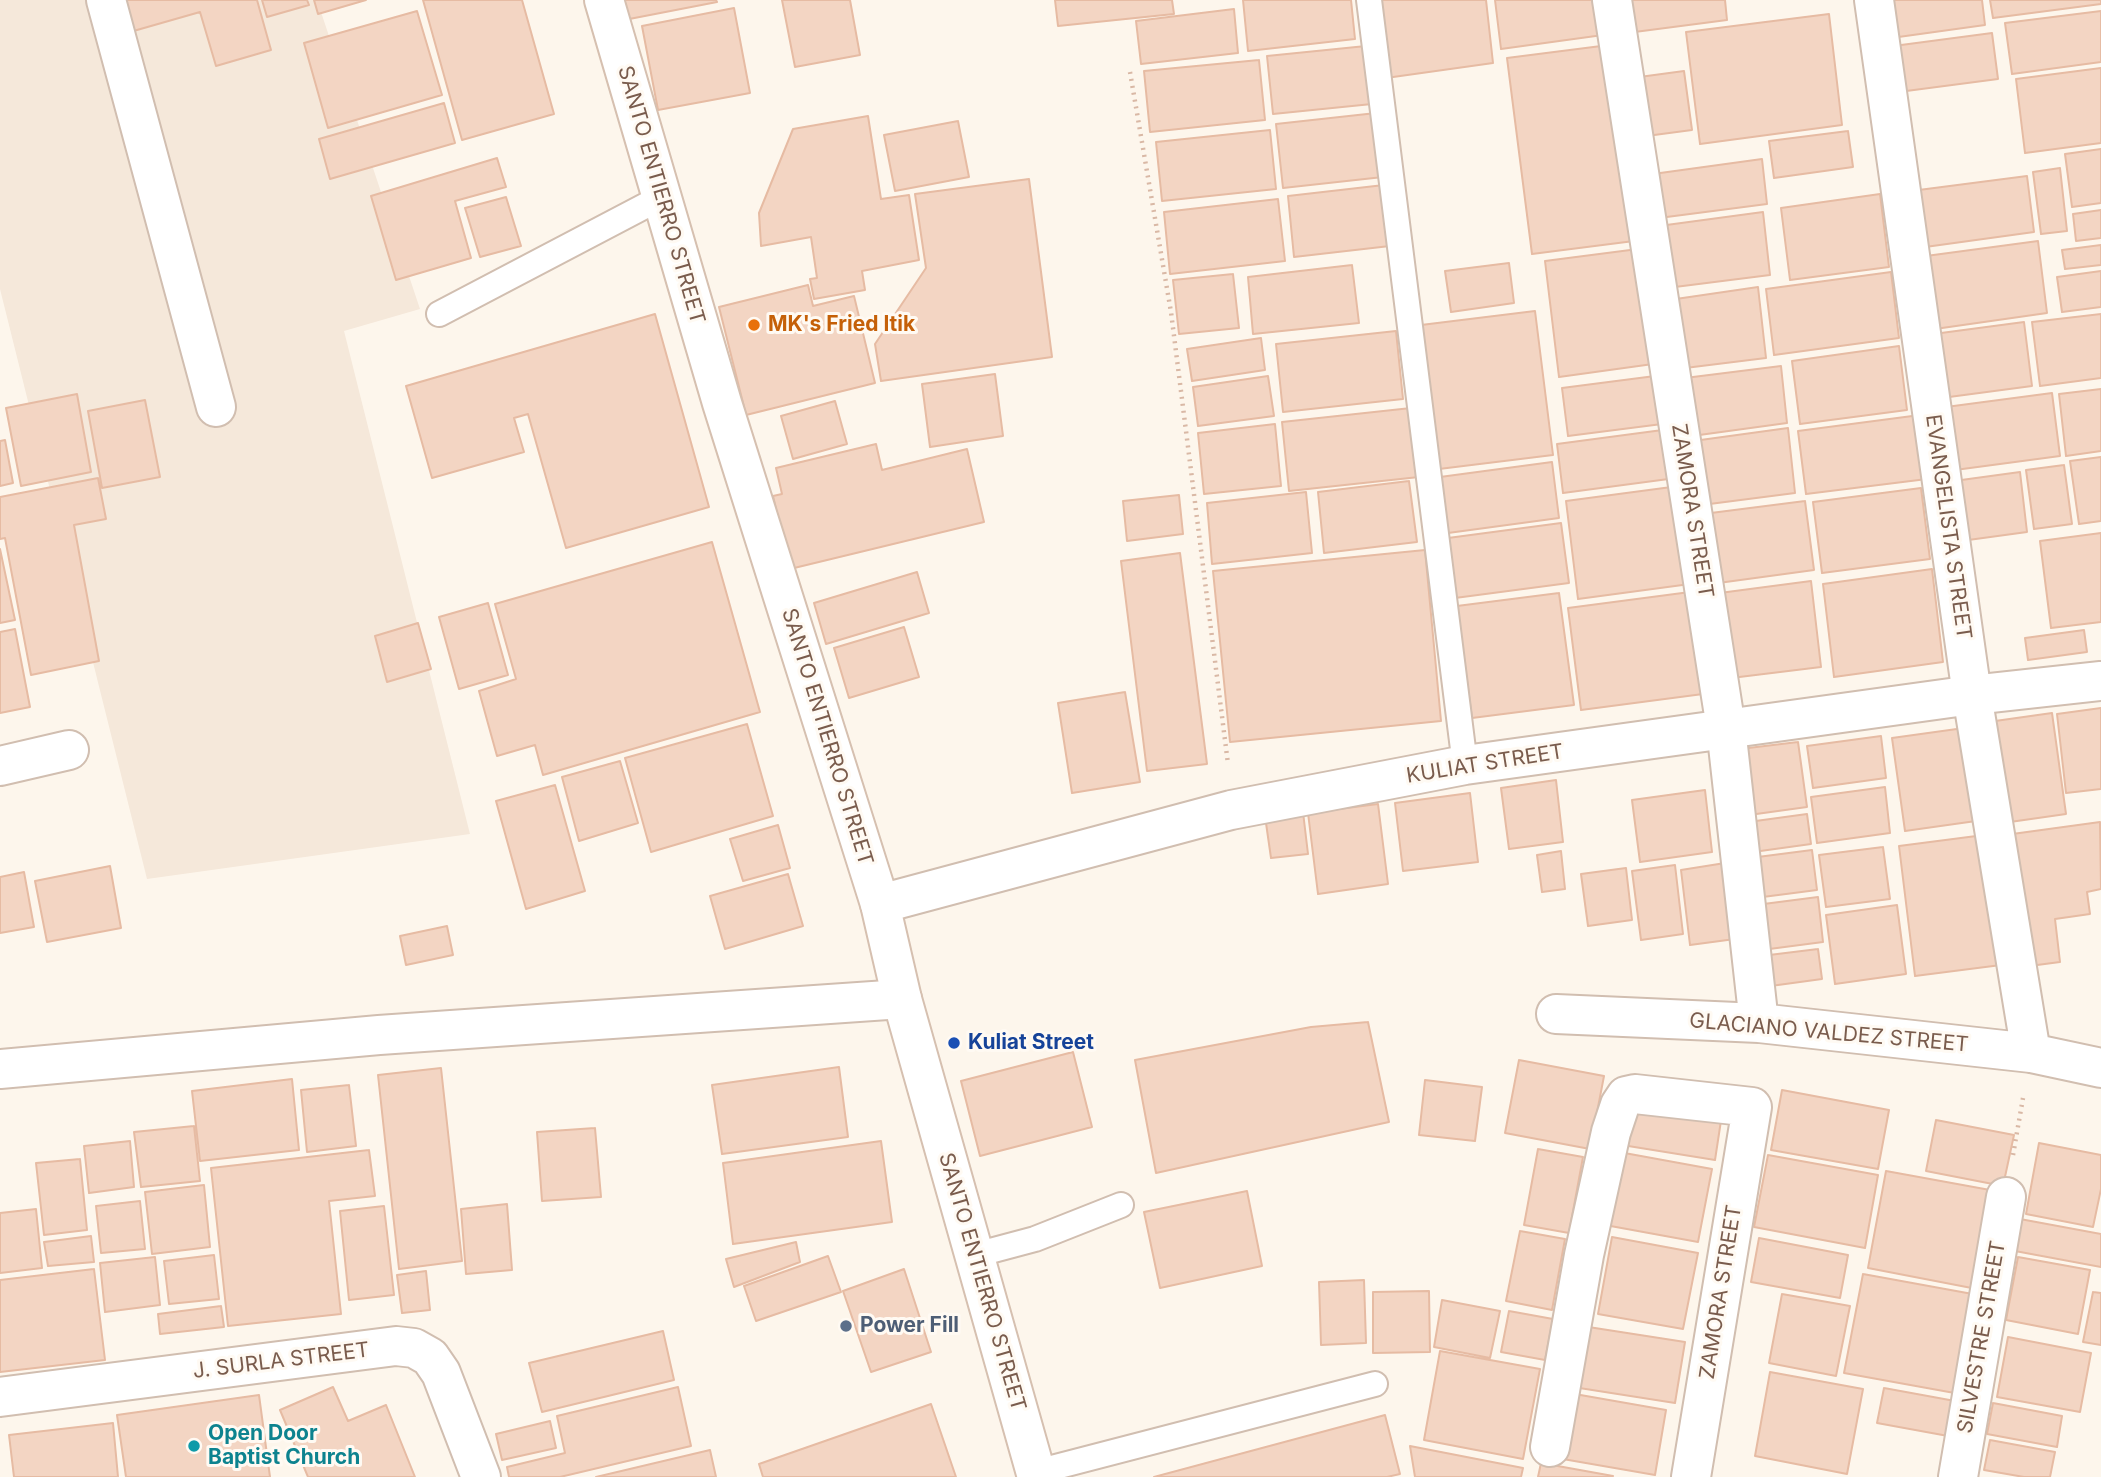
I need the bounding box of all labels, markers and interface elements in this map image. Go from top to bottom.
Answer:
street label: SANTO ENTIERRO STREET [612,63,710,327]
place label: MK's Fried Itik [768,312,915,338]
marker: MK's Fried Itik [746,317,762,333]
street label: EVANGELISTA STREET [1920,413,1976,641]
street label: ZAMORA STREET [1666,422,1718,600]
street label: SANTO ENTIERRO STREET [776,606,878,868]
street label: KULIAT STREET [1405,739,1565,789]
street label: GLACIANO VALDEZ STREET [1688,1008,1970,1058]
place label: Kuliat Street [968,1030,1094,1056]
marker: Kuliat Street [946,1035,962,1051]
street label: SANTO ENTIERRO STREET [933,1150,1031,1414]
street label: ZAMORA STREET [1695,1203,1747,1381]
street label: SILVESTRE STREET [1953,1239,2011,1435]
place label: Power Fill [860,1313,959,1339]
marker: Power Fill [838,1318,854,1334]
street label: J. SURLA STREET [191,1338,371,1384]
place label: Open Door Baptist Church [208,1421,360,1471]
marker: Open Door Baptist Church [186,1438,202,1454]

